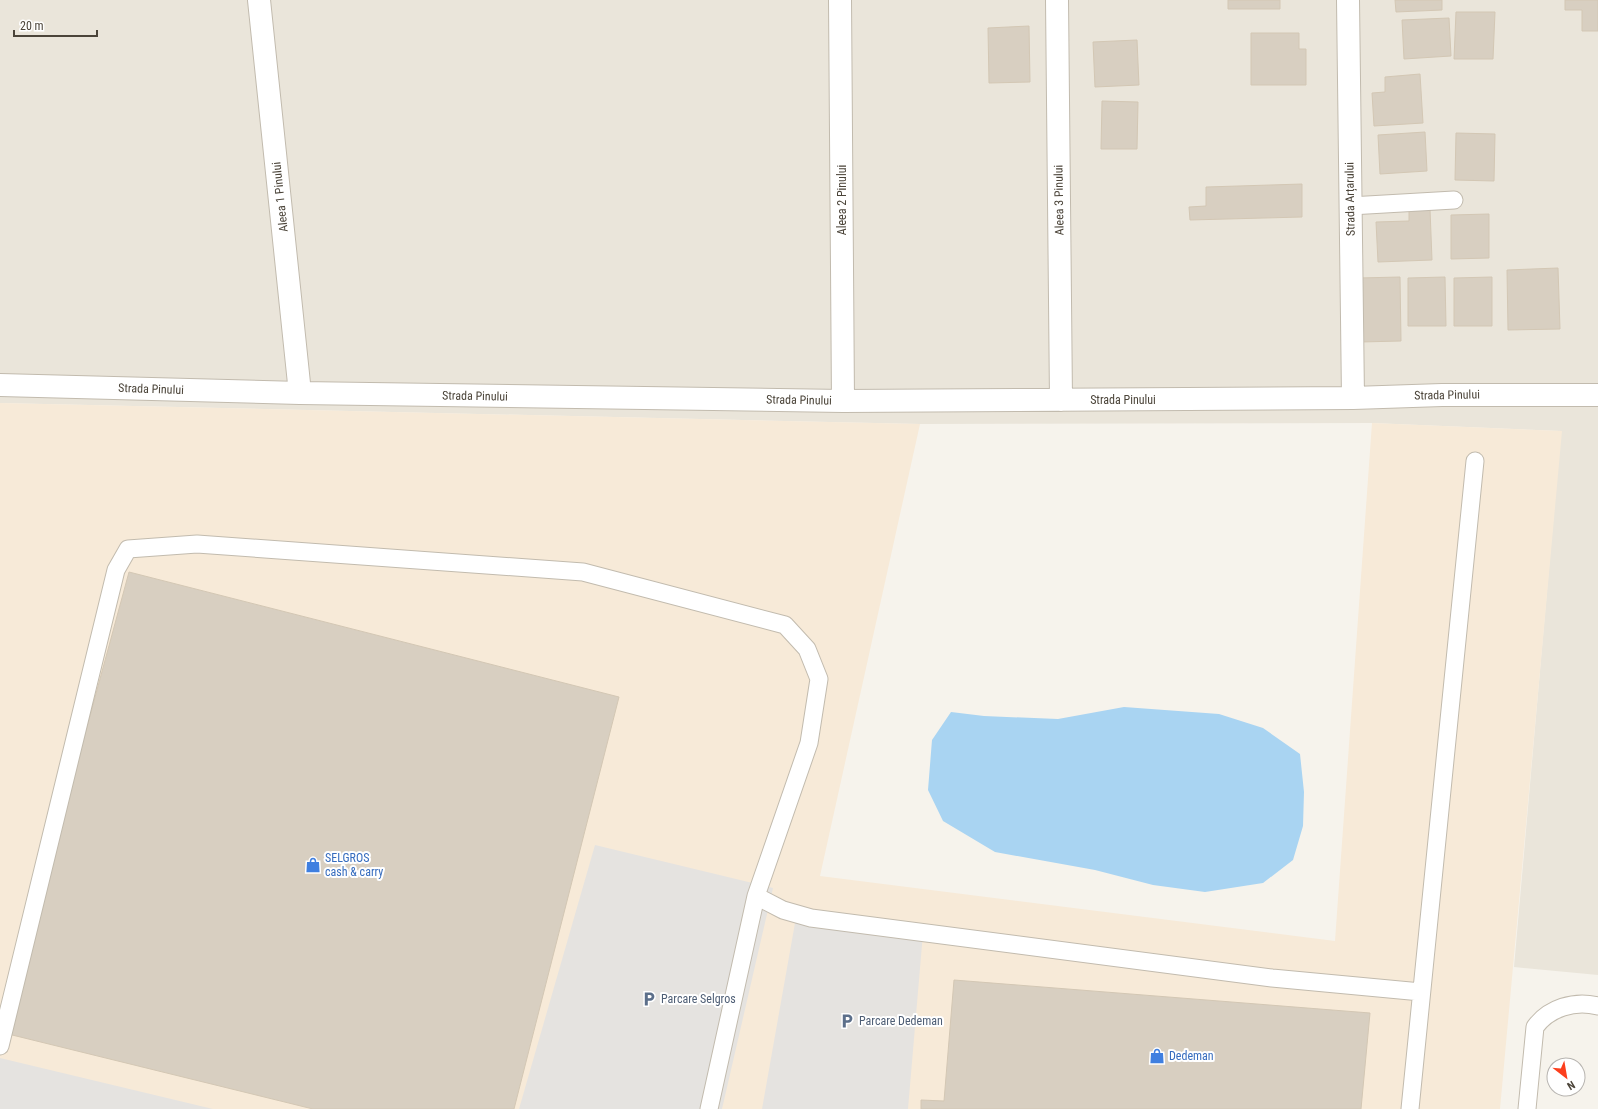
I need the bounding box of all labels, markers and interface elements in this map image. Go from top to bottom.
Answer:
scale bar [14,12,97,38]
text: 20 m [20,19,44,33]
street label: Aleea 1 Pinului [269,161,291,233]
street label: Strada Arțarului [1342,162,1359,236]
street label: Aleea 2 Pinului [835,165,849,235]
street label: Aleea 3 Pinului [1051,165,1067,235]
street label: Strada Pinului [118,381,184,397]
street label: Strada Pinului [1414,387,1480,403]
street label: Strada Pinului [442,388,508,404]
street label: Strada Pinului [766,392,832,408]
street label: Strada Pinului [1090,393,1156,407]
place label: SELGROS cash & carry [325,851,383,879]
shop icon: SELGROS cash & carry [304,856,322,874]
parking icon: Parcare Selgros [640,990,658,1008]
place label: Parcare Selgros [661,992,736,1006]
parking icon: Parcare Dedeman [838,1012,856,1030]
place label: Parcare Dedeman [859,1014,943,1028]
shop icon: Dedeman [1148,1047,1166,1065]
place label: Dedeman [1169,1049,1214,1063]
north arrow [1546,1057,1586,1097]
text: N [1564,1078,1577,1093]

